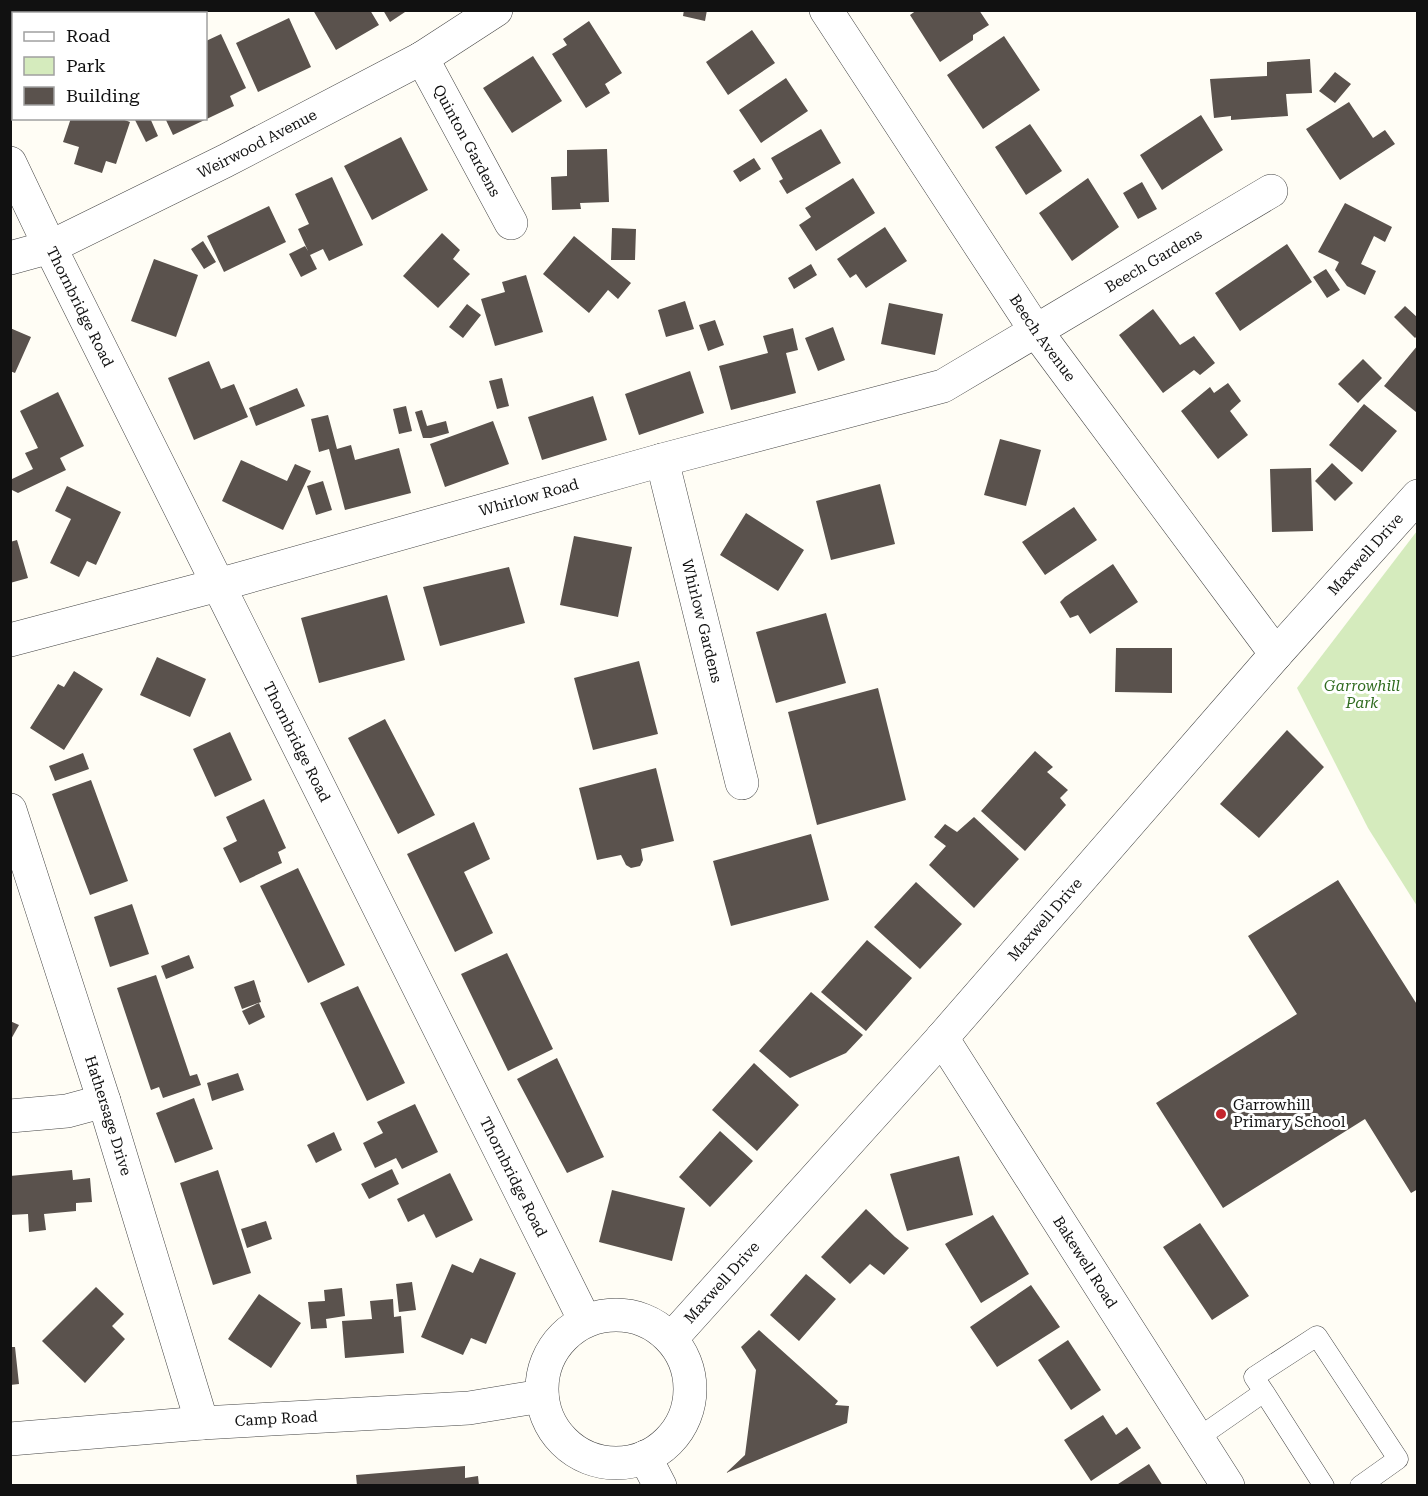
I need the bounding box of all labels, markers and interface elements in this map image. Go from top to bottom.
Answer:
legend [12,12,207,120]
text: Road [66,25,111,46]
text: Park [66,55,106,76]
street label: Quinton Gardens [429,82,504,200]
text: Building [66,85,140,106]
street label: Weirwood Avenue [195,106,320,182]
street label: Beech Gardens [1102,225,1205,296]
street label: Thornbridge Road [42,244,117,370]
street label: Beech Avenue [1006,291,1079,385]
street label: Whirlow Road [477,475,581,520]
street label: Maxwell Drive [1324,510,1407,599]
street label: Whirlow Gardens [678,558,726,685]
park label: Garrowhill Park [1324,677,1401,712]
street label: Thornbridge Road [259,679,334,805]
street label: Maxwell Drive [1004,874,1086,965]
street label: Hathersage Drive [81,1053,135,1178]
place label: Garrowhill Primary School [1233,1096,1346,1131]
marker: Garrowhill Primary School [1214,1107,1228,1121]
street label: Thornbridge Road [476,1114,551,1240]
street label: Bakewell Road [1049,1213,1121,1312]
street label: Maxwell Drive [680,1238,763,1327]
street label: Camp Road [234,1407,319,1430]

